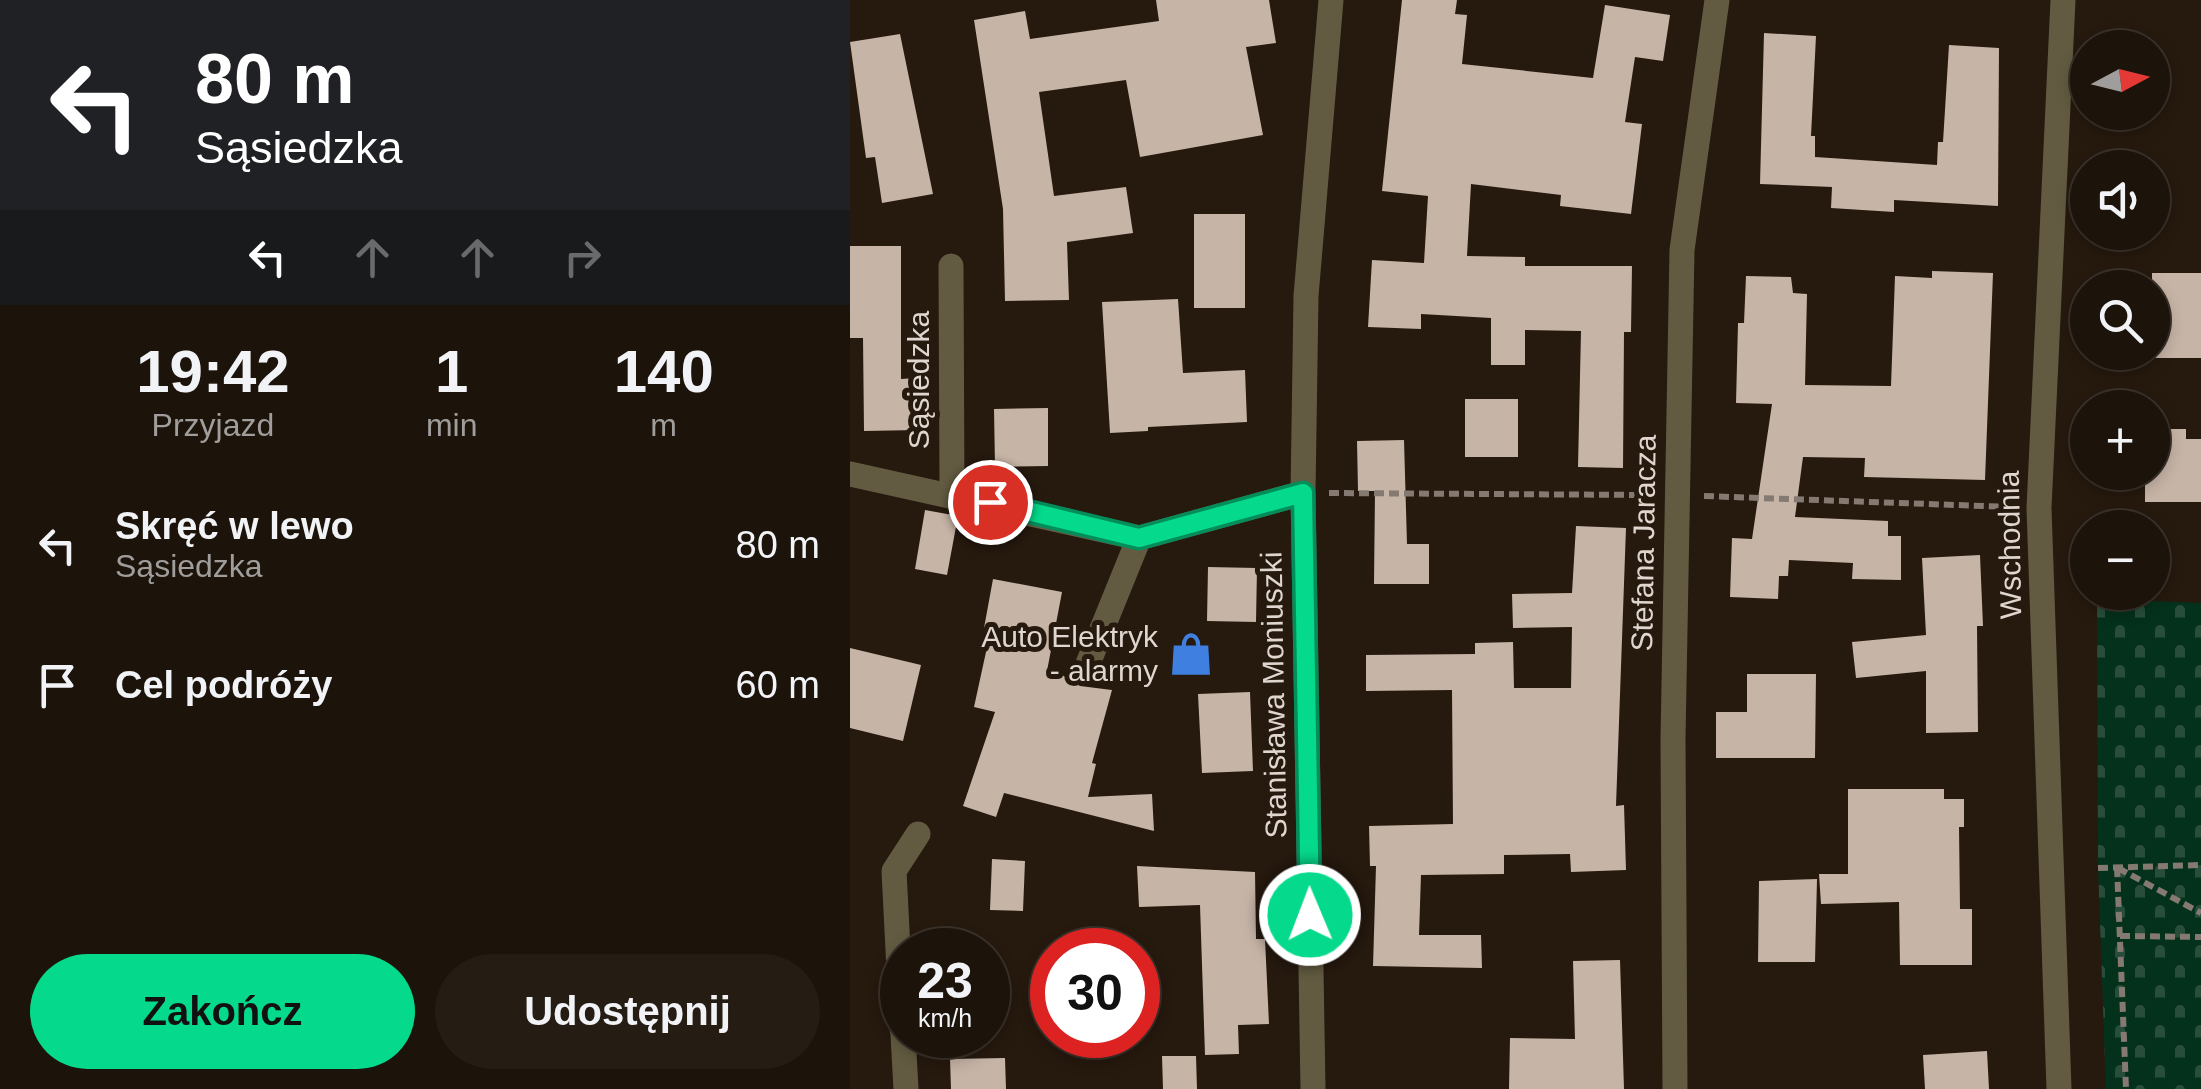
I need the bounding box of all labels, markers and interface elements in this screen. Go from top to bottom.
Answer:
north arrow [2070,30,2170,130]
map controls [2070,30,2170,610]
icon: left [30,40,160,170]
text: 80 m [195,40,355,118]
text: Sąsiedzka [195,122,403,173]
button: sound [2070,150,2170,250]
icon: left [240,230,295,285]
icon: ahead [345,230,400,285]
icon: ahead [450,230,505,285]
icon: right [555,230,610,285]
button: search [2070,270,2170,370]
street label: Sąsiedzka [902,310,935,449]
text: 19:42 [136,338,290,405]
text: 1 [435,338,468,405]
text: 140 [614,338,714,405]
button: + [2070,390,2170,490]
text: Przyjazd [152,407,274,443]
text: min [426,407,477,443]
text: m [650,407,677,443]
street label: Stefana Jaracza [1625,434,1662,652]
pin [948,460,1033,545]
street label: Wschodnia [1992,470,2027,619]
icon: arrive [963,475,1018,530]
text: Skręć w lewo [115,505,354,547]
button: − [2070,510,2170,610]
icon: left [30,518,85,573]
text: 80 m [736,524,820,566]
text: Sąsiedzka [115,548,263,584]
street label: Stanisława Moniuszki [1254,551,1293,839]
place label: Auto Elektryk - alarmy [981,620,1159,687]
shop icon: Auto Elektryk - alarmy [1167,630,1215,678]
icon: arrive [30,658,85,713]
text: Cel podróży [115,664,332,706]
text: 60 m [736,664,820,706]
position arrow [1258,863,1362,967]
speed limit sign: 30 [1030,928,1160,1058]
text: 23 [917,953,973,1009]
button: Zakończ [30,954,415,1069]
button: Udostępnij [435,954,820,1069]
text: km/h [918,1004,972,1032]

